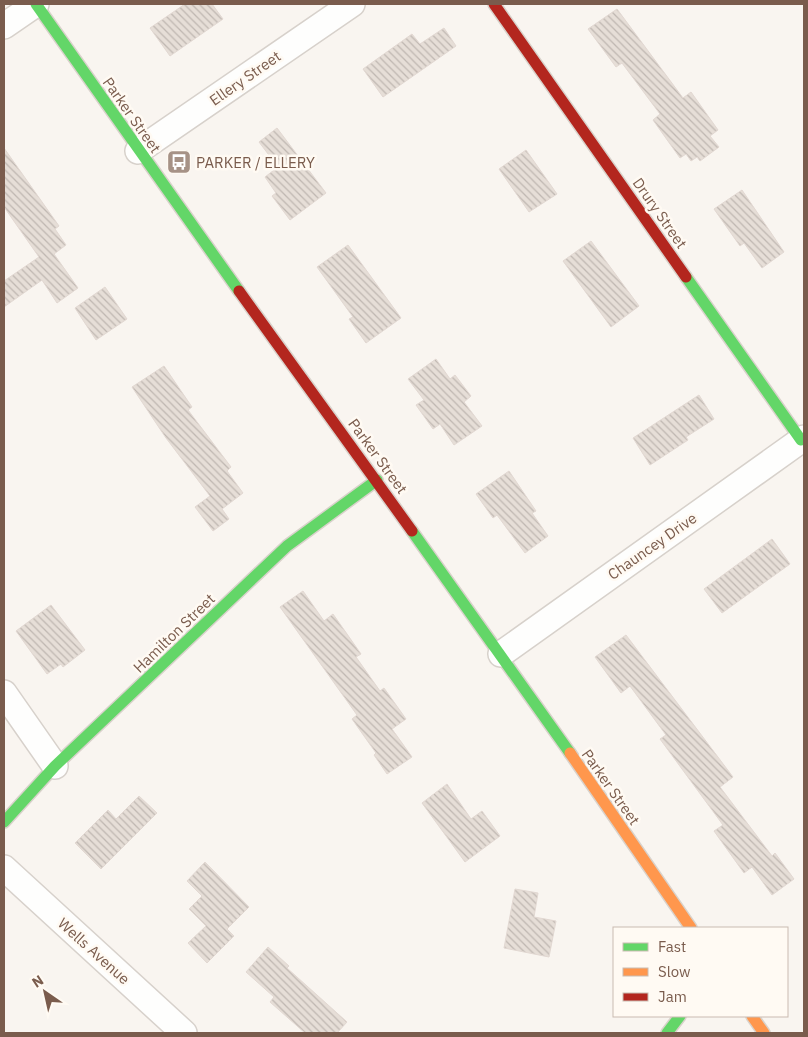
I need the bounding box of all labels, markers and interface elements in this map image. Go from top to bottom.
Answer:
street label: Ellery Street [206,46,284,110]
street label: Parker Street [99,73,165,157]
bus stop icon: PARKER / ELLERY [166,149,192,175]
place label: PARKER / ELLERY [196,153,315,172]
street label: Drury Street [629,174,691,252]
street label: Parker Street [344,415,412,497]
street label: Chauncey Drive [604,508,700,584]
street label: Hamilton Street [129,589,219,677]
street label: Parker Street [578,745,644,829]
street label: Wells Avenue [54,914,134,988]
legend [613,927,788,1017]
text: Fast [658,937,686,956]
text: Slow [658,962,691,981]
north arrow [20,967,70,1017]
text: N [28,971,47,992]
text: Jam [658,987,687,1006]

